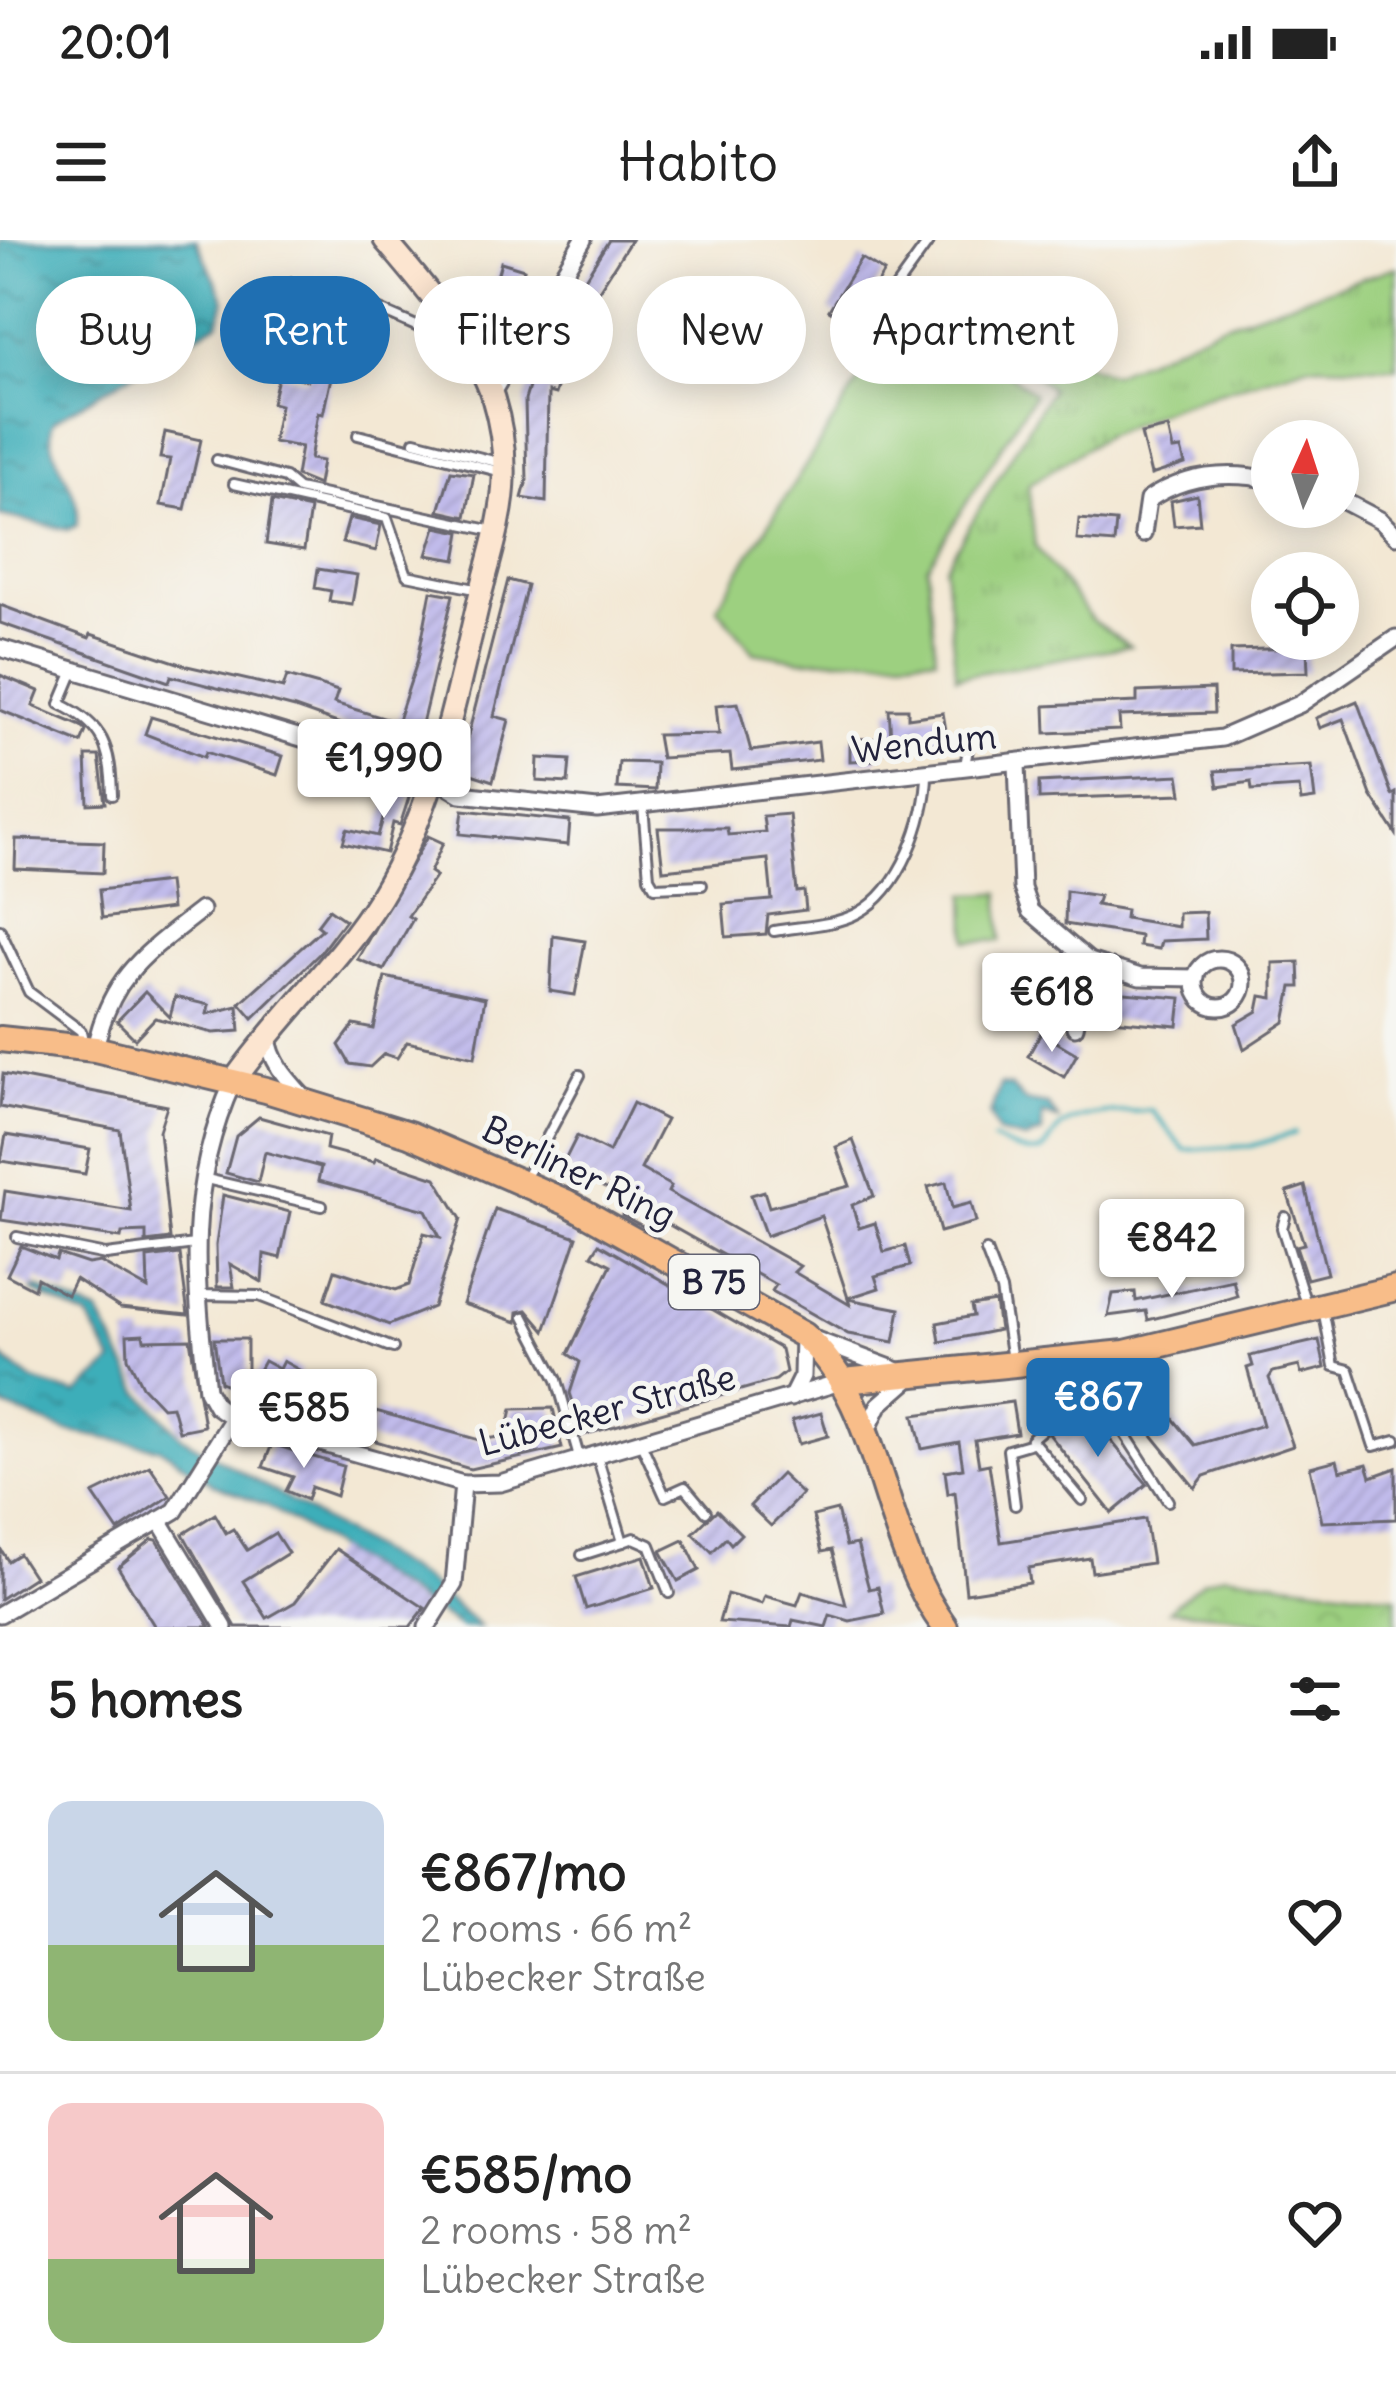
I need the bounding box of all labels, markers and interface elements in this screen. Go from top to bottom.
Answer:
text: 20:01 [60,14,172,70]
text: Habito [618,128,778,196]
icon: menu [48,129,114,195]
icon: share [1282,129,1348,195]
chip: Buy [36,276,196,384]
chip: Rent [220,276,390,384]
chip: Filters [414,276,613,384]
chip: New [637,276,806,384]
chip: Apartment [830,276,1118,384]
north arrow [1251,420,1359,528]
map controls [1251,420,1359,660]
button: locate [1251,552,1359,660]
street label: Wendum [849,713,999,773]
pin: €1,990 [286,719,482,821]
text: €1,990 [325,733,443,782]
pin: €618 [981,953,1123,1055]
text: €618 [1009,967,1095,1016]
street label: Berliner Ring [475,1106,683,1238]
pin: €842 [1101,1199,1243,1301]
text: €842 [1126,1213,1218,1262]
road number: B 75 [669,1255,759,1309]
street label: Lübecker Straße [474,1354,740,1466]
pin: €867 [1027,1358,1169,1460]
pin: €585 [233,1369,375,1471]
text: €867 [1053,1372,1143,1421]
text: €585 [258,1383,350,1432]
icon: filters [1282,1666,1348,1732]
text: 5 homes [48,1667,243,1731]
text: €867/mo [420,1840,626,1904]
icon: home [144,1849,288,1993]
icon: heart [1282,1888,1348,1954]
text: 2 rooms · 66 m² [420,1904,692,1953]
text: Lübecker Straße [420,1953,706,2002]
text: €585/mo [420,2142,632,2206]
icon: home [144,2151,288,2295]
icon: heart [1282,2190,1348,2256]
text: 2 rooms · 58 m² [420,2206,692,2255]
text: Lübecker Straße [420,2255,706,2304]

